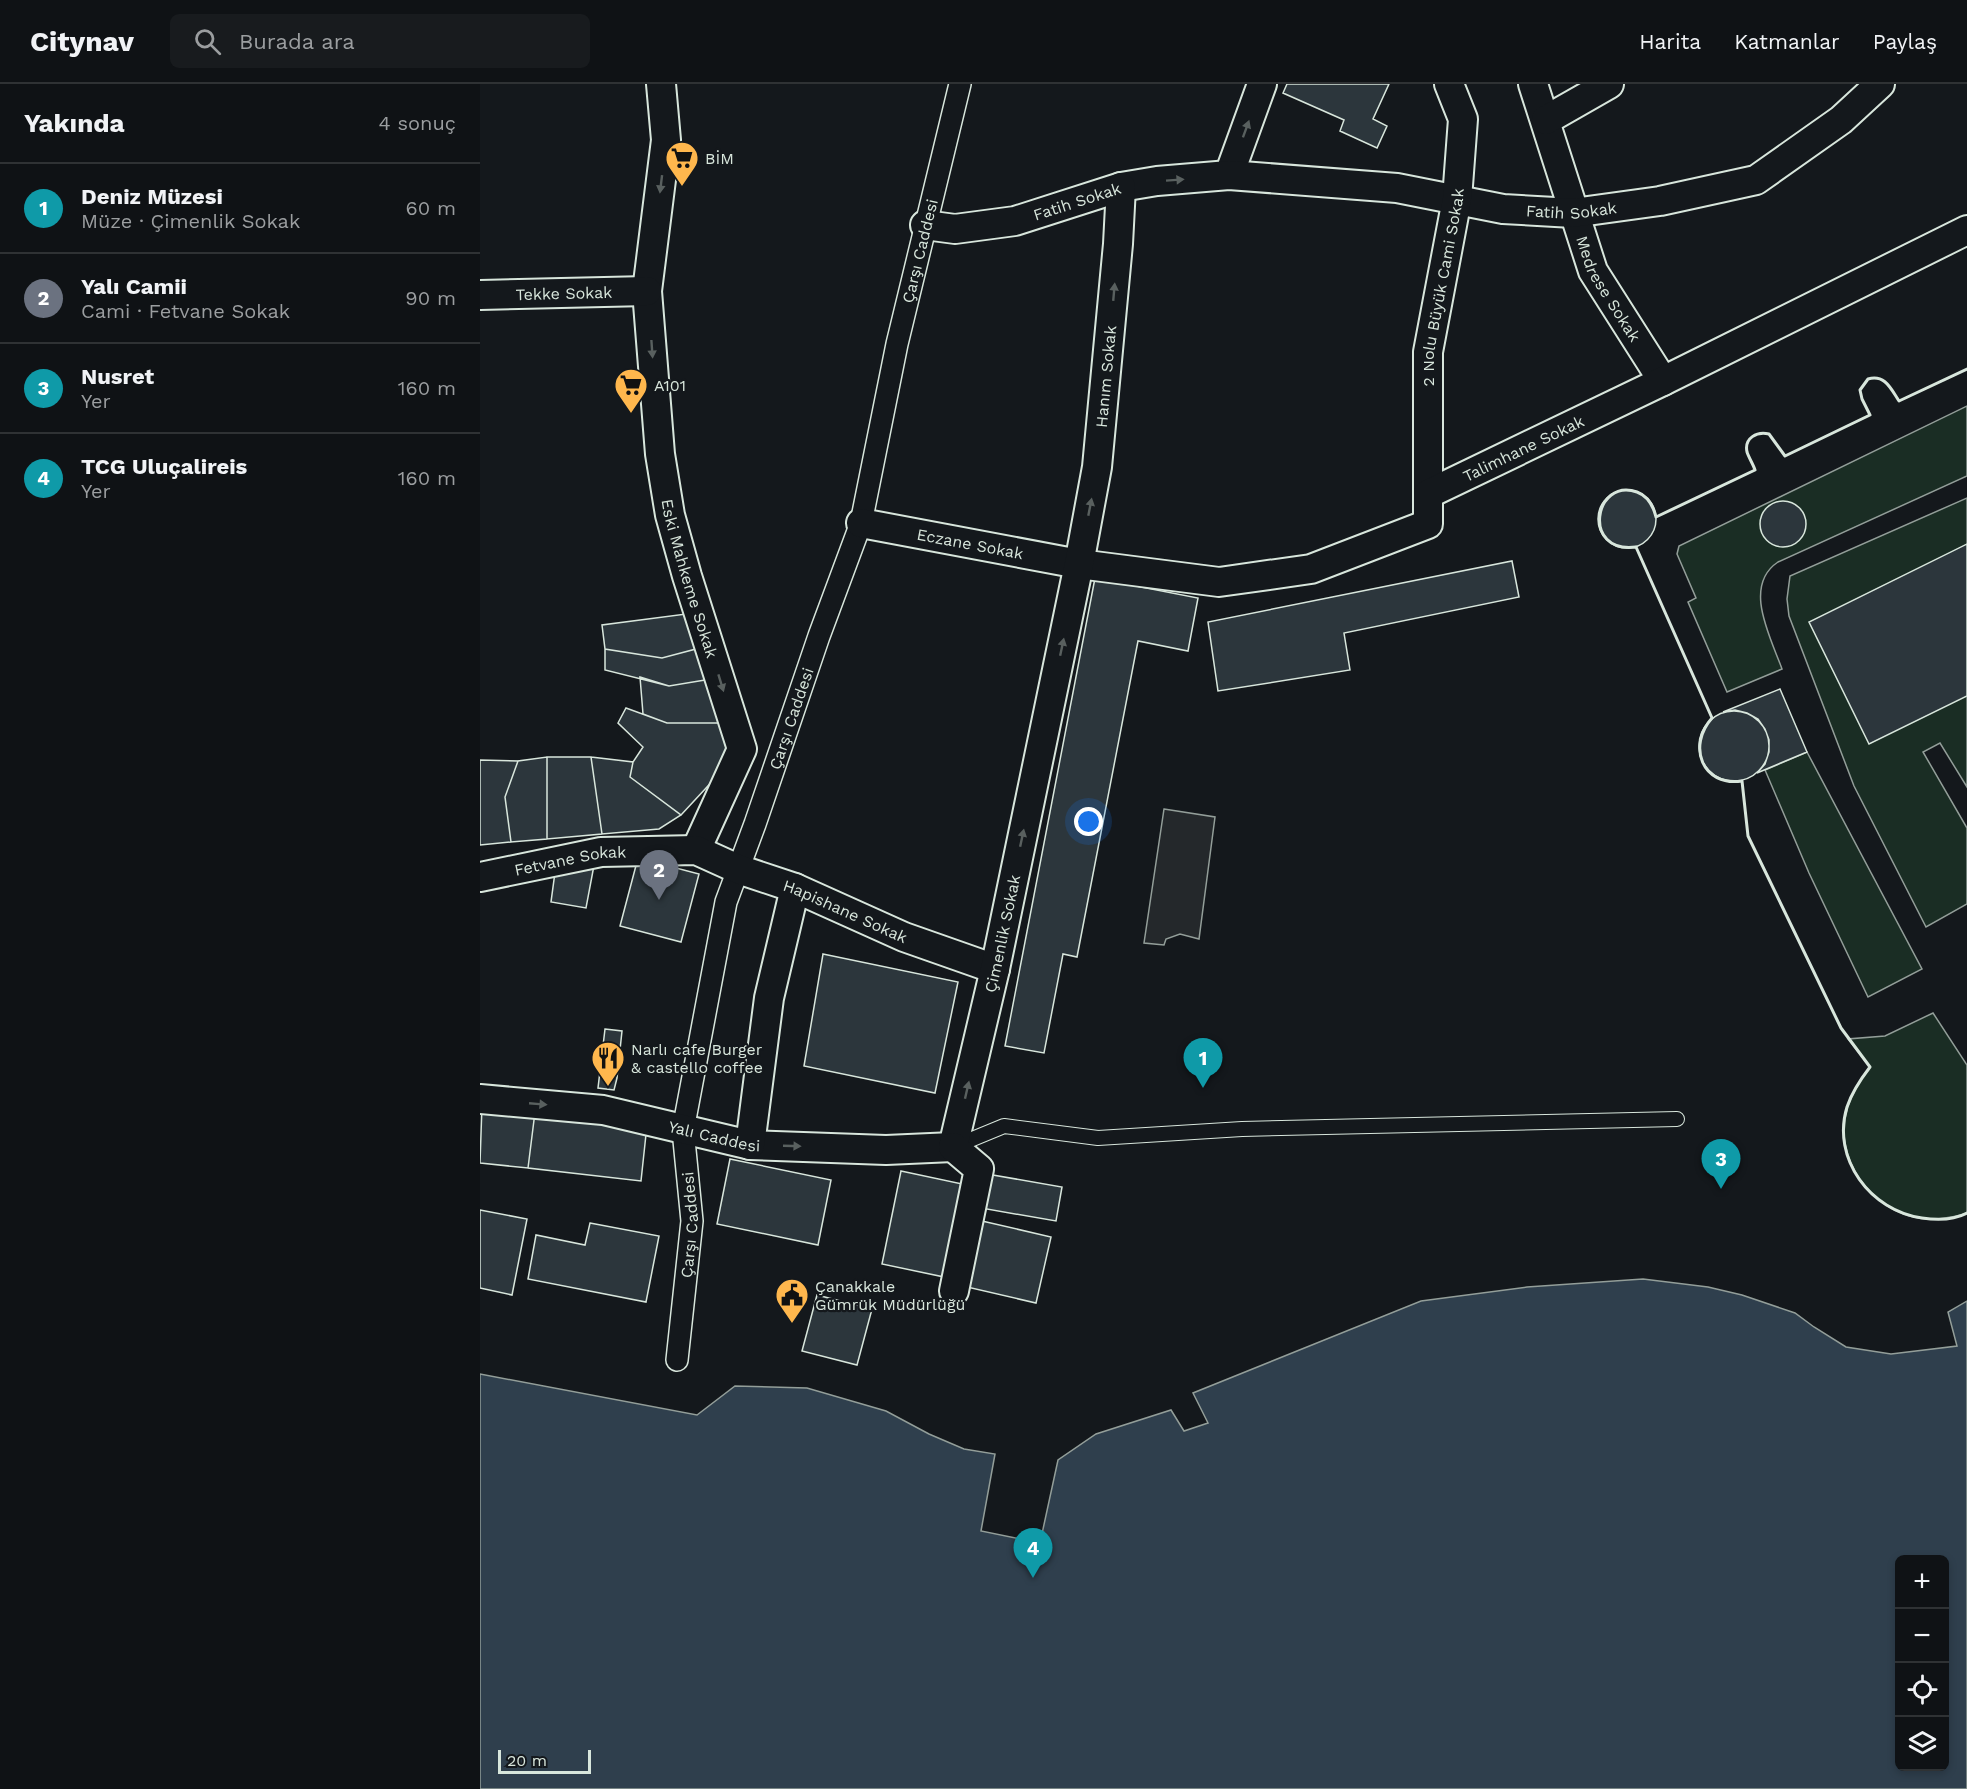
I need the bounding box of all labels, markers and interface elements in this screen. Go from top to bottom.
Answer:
search box [170,14,590,68]
text: Citynav [30,25,134,58]
icon: search [191,25,224,58]
text: Burada ara [239,29,355,54]
text: Harita [1639,29,1701,54]
text: Katmanlar [1734,29,1840,54]
text: Paylaş [1873,29,1937,54]
text: Yakında [24,108,125,138]
text: 4 sonuç [379,111,456,135]
one-way arrow [1241,120,1251,138]
supermarket icon: BİM [664,140,700,187]
place label: BİM [705,149,734,168]
one-way arrow [656,174,666,193]
one-way arrow [1165,175,1184,184]
street label: Fatih Sokak [1031,179,1123,225]
text: Deniz Müzesi [81,184,223,209]
street label: 2 Nolu Büyük Cami Sokak [1419,188,1468,386]
text: 1 [39,196,48,220]
text: 60 m [406,196,456,220]
street label: Çarşı Caddesi [898,197,942,305]
street label: Fatih Sokak [1525,198,1618,223]
text: Müze · Çimenlik Sokak [81,209,300,233]
street label: Medrese Sokak [1572,233,1645,345]
text: Yalı Camii [81,274,187,299]
one-way arrow [1109,282,1119,301]
street label: Tekke Sokak [515,283,613,304]
text: 2 [38,286,49,310]
text: 90 m [405,286,456,310]
text: Cami · Fetvane Sokak [81,299,290,323]
street label: Hanım Sokak [1092,325,1120,429]
one-way arrow [647,340,656,359]
text: Nusret [81,364,154,389]
supermarket icon: A101 [613,367,649,414]
text: 3 [38,376,49,400]
text: 160 m [398,376,456,400]
place label: A101 [654,376,686,395]
text: Yer [81,389,111,413]
street label: Talimhane Sokak [1460,411,1587,486]
text: TCG Uluçalireis [81,454,247,479]
text: 4 [37,466,50,490]
text: 160 m [398,466,456,490]
text: Yer [81,479,111,503]
one-way arrow [1086,497,1095,516]
street label: Eski Mahkeme Sokak [658,498,721,660]
street label: Eczane Sokak [915,525,1025,563]
one-way arrow [1058,637,1067,656]
street label: Çarşı Caddesi [765,665,818,772]
one-way arrow [717,674,726,692]
your location [1074,807,1103,836]
one-way arrow [1018,828,1027,847]
street label: Fetvane Sokak [513,842,626,880]
pin: 2 [640,850,678,900]
street label: Çimenlik Sokak [981,873,1024,995]
street label: Hapishane Sokak [781,876,910,947]
pin: 1 [1184,1038,1222,1088]
restaurant icon: Narlı cafe Burger & castello coffee [590,1040,626,1087]
place label: Narlı cafe Burger & castello coffee [631,1040,763,1077]
one-way arrow [962,1081,972,1099]
one-way arrow [529,1099,548,1109]
street label: Yalı Caddesi [667,1117,760,1155]
pin: 3 [1702,1140,1740,1189]
one-way arrow [782,1142,801,1151]
street label: Çarşı Caddesi [677,1171,702,1279]
public building icon: Çanakkale Gümrük Müdürlüğü [774,1277,810,1324]
place label: Çanakkale Gümrük Müdürlüğü [815,1277,965,1314]
pin: 4 [1014,1528,1052,1578]
map controls [1895,1555,1949,1771]
button: + [1895,1555,1949,1609]
button: − [1895,1609,1949,1663]
button: locate [1895,1663,1949,1717]
button: layers [1895,1717,1949,1771]
scale bar [498,1747,591,1774]
text: 20 m [507,1751,547,1770]

